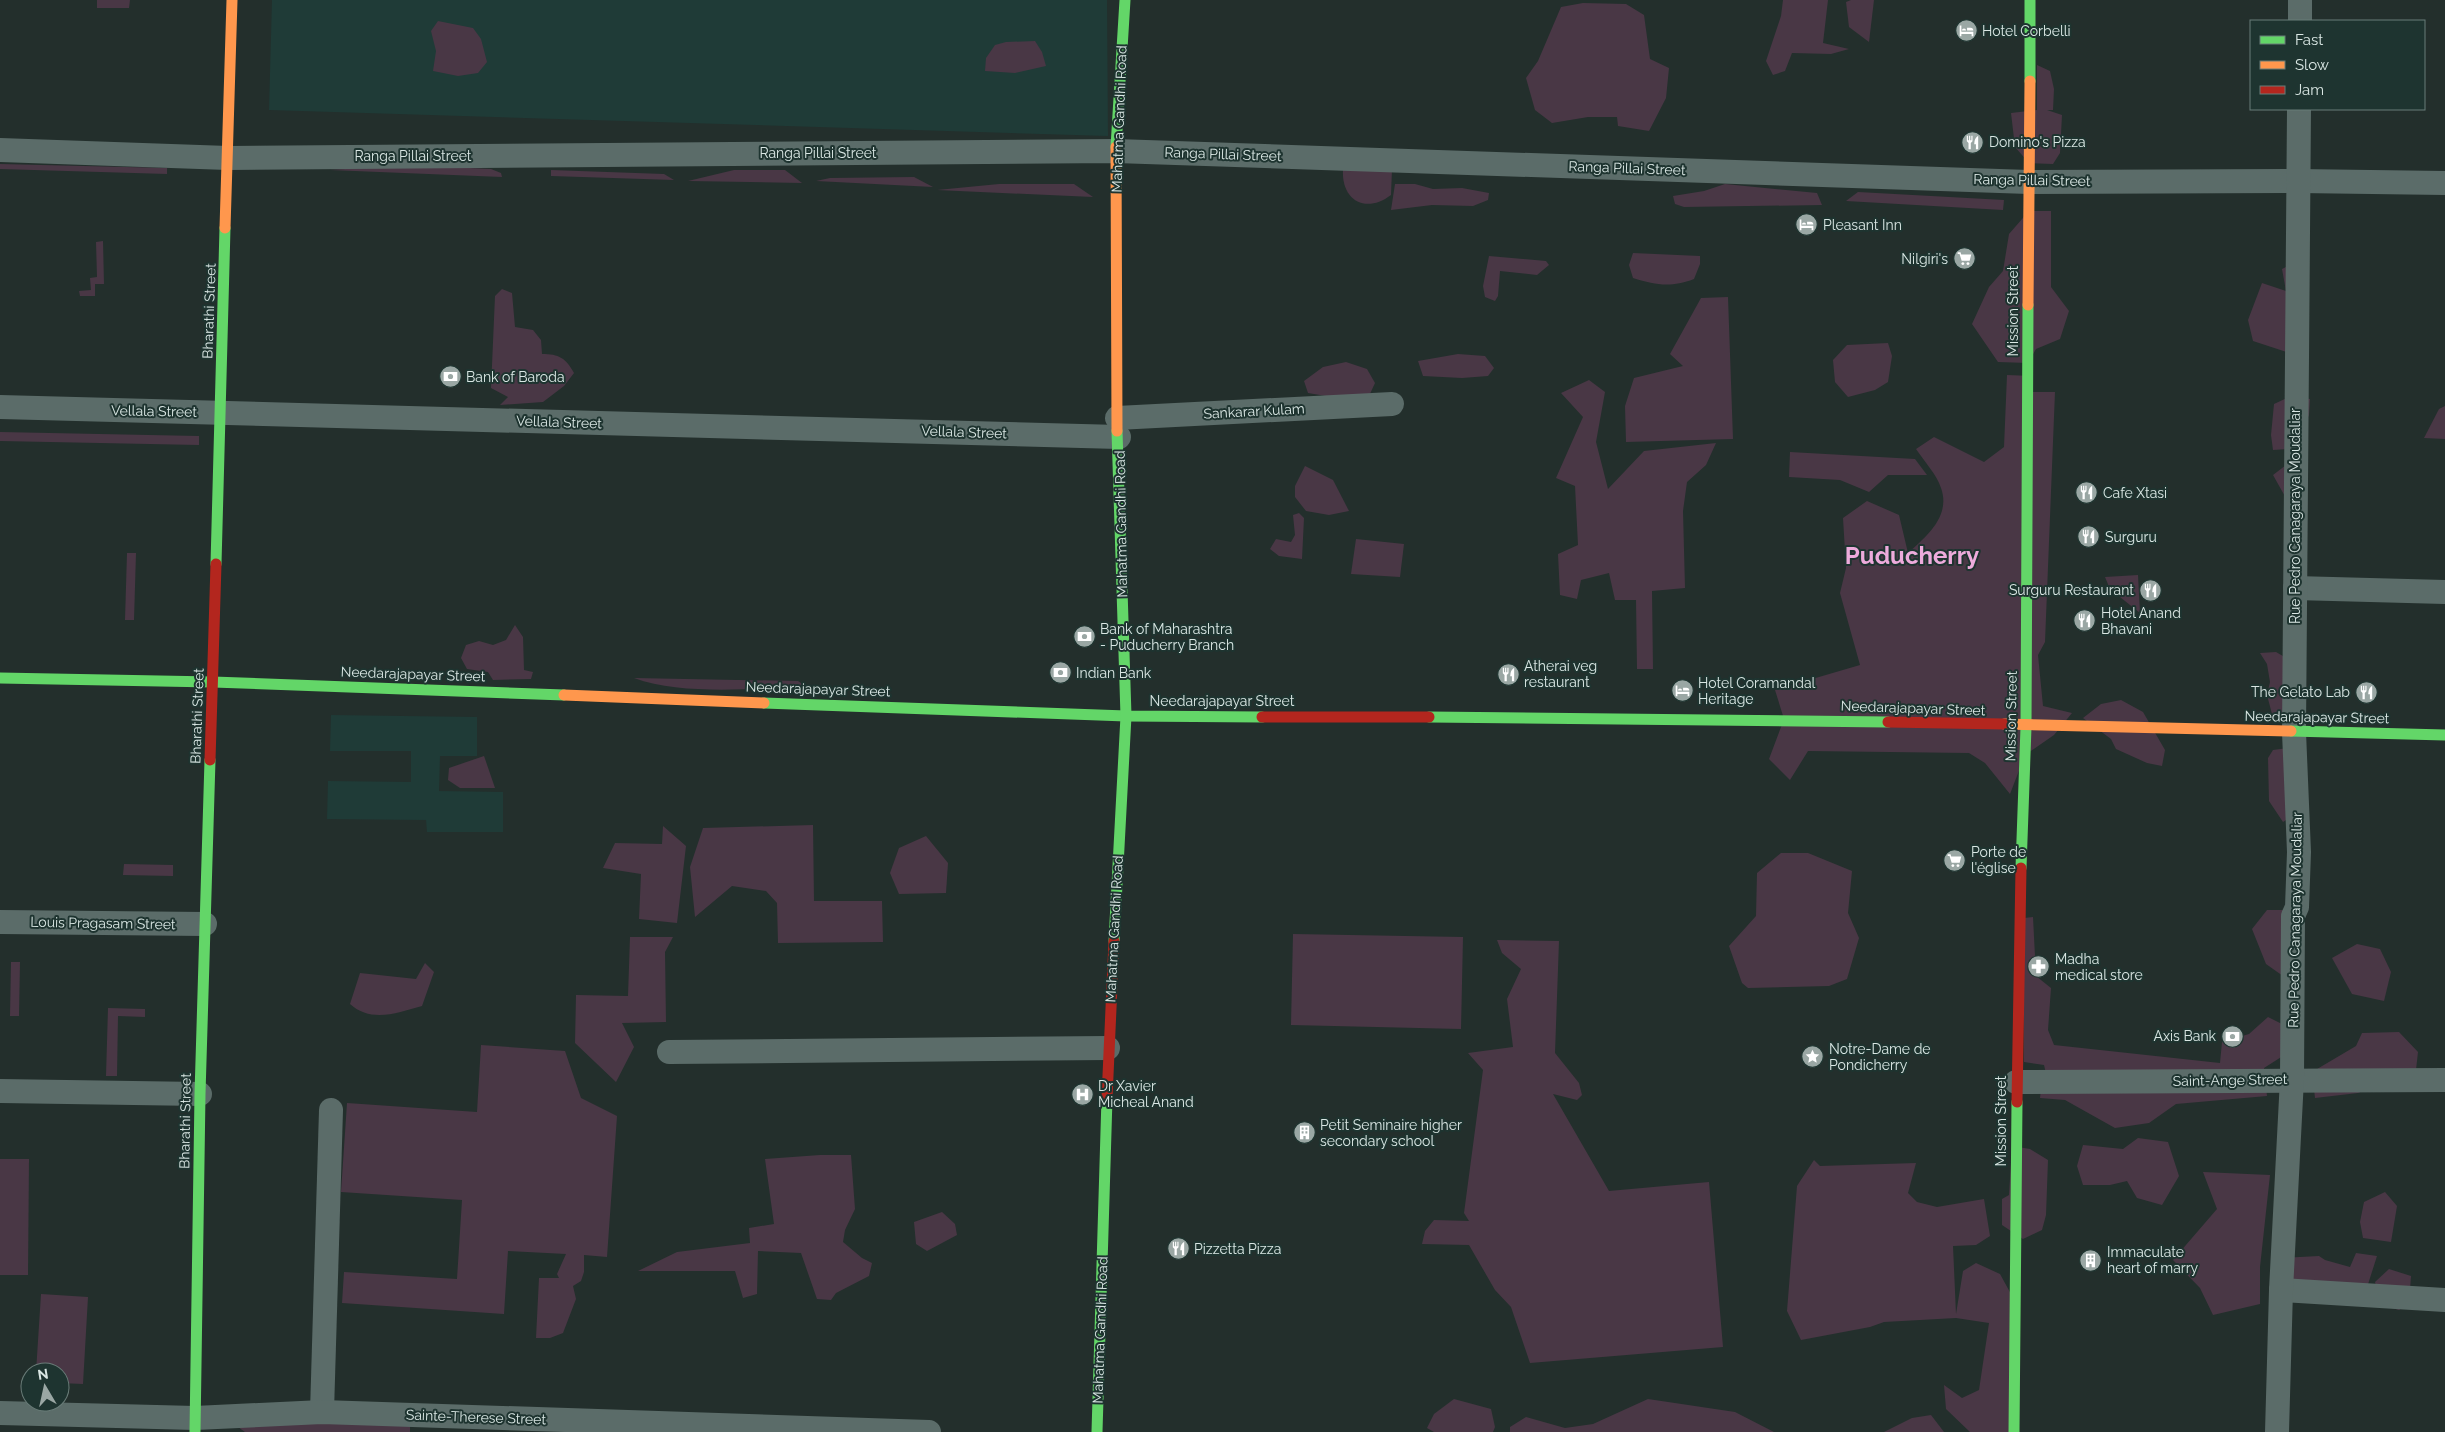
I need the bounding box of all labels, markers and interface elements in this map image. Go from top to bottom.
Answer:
hotel icon: Hotel Corbelli [1954,19,1978,43]
legend [2250,20,2425,110]
place label: Hotel Corbelli [1982,23,2071,39]
text: Fast [2295,31,2323,49]
street label: Mahatma Gandhi Road [1108,45,1130,193]
text: Slow [2295,56,2329,74]
text: Jam [2295,81,2324,99]
restaurant icon: Domino's Pizza [1961,130,1985,154]
place label: Domino's Pizza [1989,134,2086,150]
street label: Ranga Pillai Street [1164,144,1282,164]
street label: Ranga Pillai Street [759,145,877,161]
street label: Ranga Pillai Street [354,148,472,164]
street label: Ranga Pillai Street [1568,158,1686,178]
street label: Ranga Pillai Street [1973,171,2091,189]
hotel icon: Pleasant Inn [1795,213,1819,237]
place label: Pleasant Inn [1823,217,1902,233]
supermarket icon: Nilgiri's [1952,247,1976,271]
place label: Nilgiri's [1901,251,1948,267]
street label: Bharathi Street [199,263,219,359]
street label: Mission Street [2005,265,2021,356]
bank icon: Bank of Baroda [438,365,462,389]
place label: Bank of Baroda [466,369,565,385]
street label: Sankarar Kulam [1203,400,1305,422]
street label: Vellala Street [111,402,197,420]
street label: Rue Pedro Canagaraya Moudaliar [2287,408,2303,624]
street label: Vellala Street [516,413,602,432]
street label: Vellala Street [921,423,1007,442]
street label: Mahatma Gandhi Road [1112,450,1130,598]
restaurant icon: Cafe Xtasi [2075,481,2099,505]
place label: Cafe Xtasi [2103,485,2167,501]
restaurant icon: Surguru [2077,525,2101,549]
place label: Surguru [2105,529,2157,545]
district label: Puducherry [1845,541,1979,570]
restaurant icon: Surguru Restaurant [2138,578,2162,602]
place label: Surguru Restaurant [2009,582,2134,598]
place label: Hotel Anand Bhavani [2101,605,2181,637]
restaurant icon: Hotel Anand Bhavani [2073,609,2097,633]
place label: Bank of Maharashtra - Puducherry Branch [1100,621,1234,653]
bank icon: Bank of Maharashtra - Puducherry Branch [1072,625,1096,649]
place label: Atherai veg restaurant [1524,658,1597,690]
bank icon: Indian Bank [1048,661,1072,685]
restaurant icon: Atherai veg restaurant [1496,662,1520,686]
street label: Needarajapayar Street [340,663,486,685]
place label: Indian Bank [1076,665,1152,681]
street label: Bharathi Street [187,668,207,764]
street label: Mission Street [2002,670,2020,762]
place label: Hotel Coramandal Heritage [1698,675,1816,707]
street label: Needarajapayar Street [745,678,891,700]
hotel icon: Hotel Coramandal Heritage [1670,679,1694,703]
restaurant icon: The Gelato Lab [2354,680,2378,704]
place label: The Gelato Lab [2251,684,2350,700]
street label: Needarajapayar Street [1150,693,1295,709]
street label: Needarajapayar Street [1840,697,1986,719]
street label: Needarajapayar Street [2244,708,2390,726]
street label: Rue Pedro Canagaraya Moudaliar [2285,812,2305,1028]
place label: Porte de l'église [1971,844,2026,876]
supermarket icon: Porte de l'église [1943,848,1967,872]
street label: Mahatma Gandhi Road [1102,855,1126,1003]
street label: Louis Pragasam Street [30,914,176,932]
place label: Madha medical store [2055,951,2143,983]
pharmacy icon: Madha medical store [2027,955,2051,979]
bank icon: Axis Bank [2220,1024,2244,1048]
place label: Axis Bank [2154,1028,2217,1044]
place label: Notre-Dame de Pondicherry [1829,1041,1931,1073]
place icon: Notre-Dame de Pondicherry [1801,1045,1825,1069]
street label: Saint-Ange Street [2173,1071,2288,1089]
street label: Bharathi Street [176,1073,194,1169]
street label: Mission Street [1993,1075,2009,1166]
place label: Dr Xavier Micheal Anand [1098,1078,1194,1110]
hospital icon: Dr Xavier Micheal Anand [1070,1082,1094,1106]
place label: Petit Seminaire higher secondary school [1320,1117,1462,1149]
building icon: Petit Seminaire higher secondary school [1292,1121,1316,1145]
restaurant icon: Pizzetta Pizza [1166,1237,1190,1261]
place label: Pizzetta Pizza [1194,1241,1281,1257]
place label: Immaculate heart of marry [2107,1244,2199,1276]
building icon: Immaculate heart of marry [2079,1248,2103,1272]
street label: Mahatma Gandhi Road [1089,1256,1111,1404]
north arrow [20,1362,70,1412]
text: N [36,1365,49,1383]
street label: Sainte-Therese Street [406,1407,547,1427]

